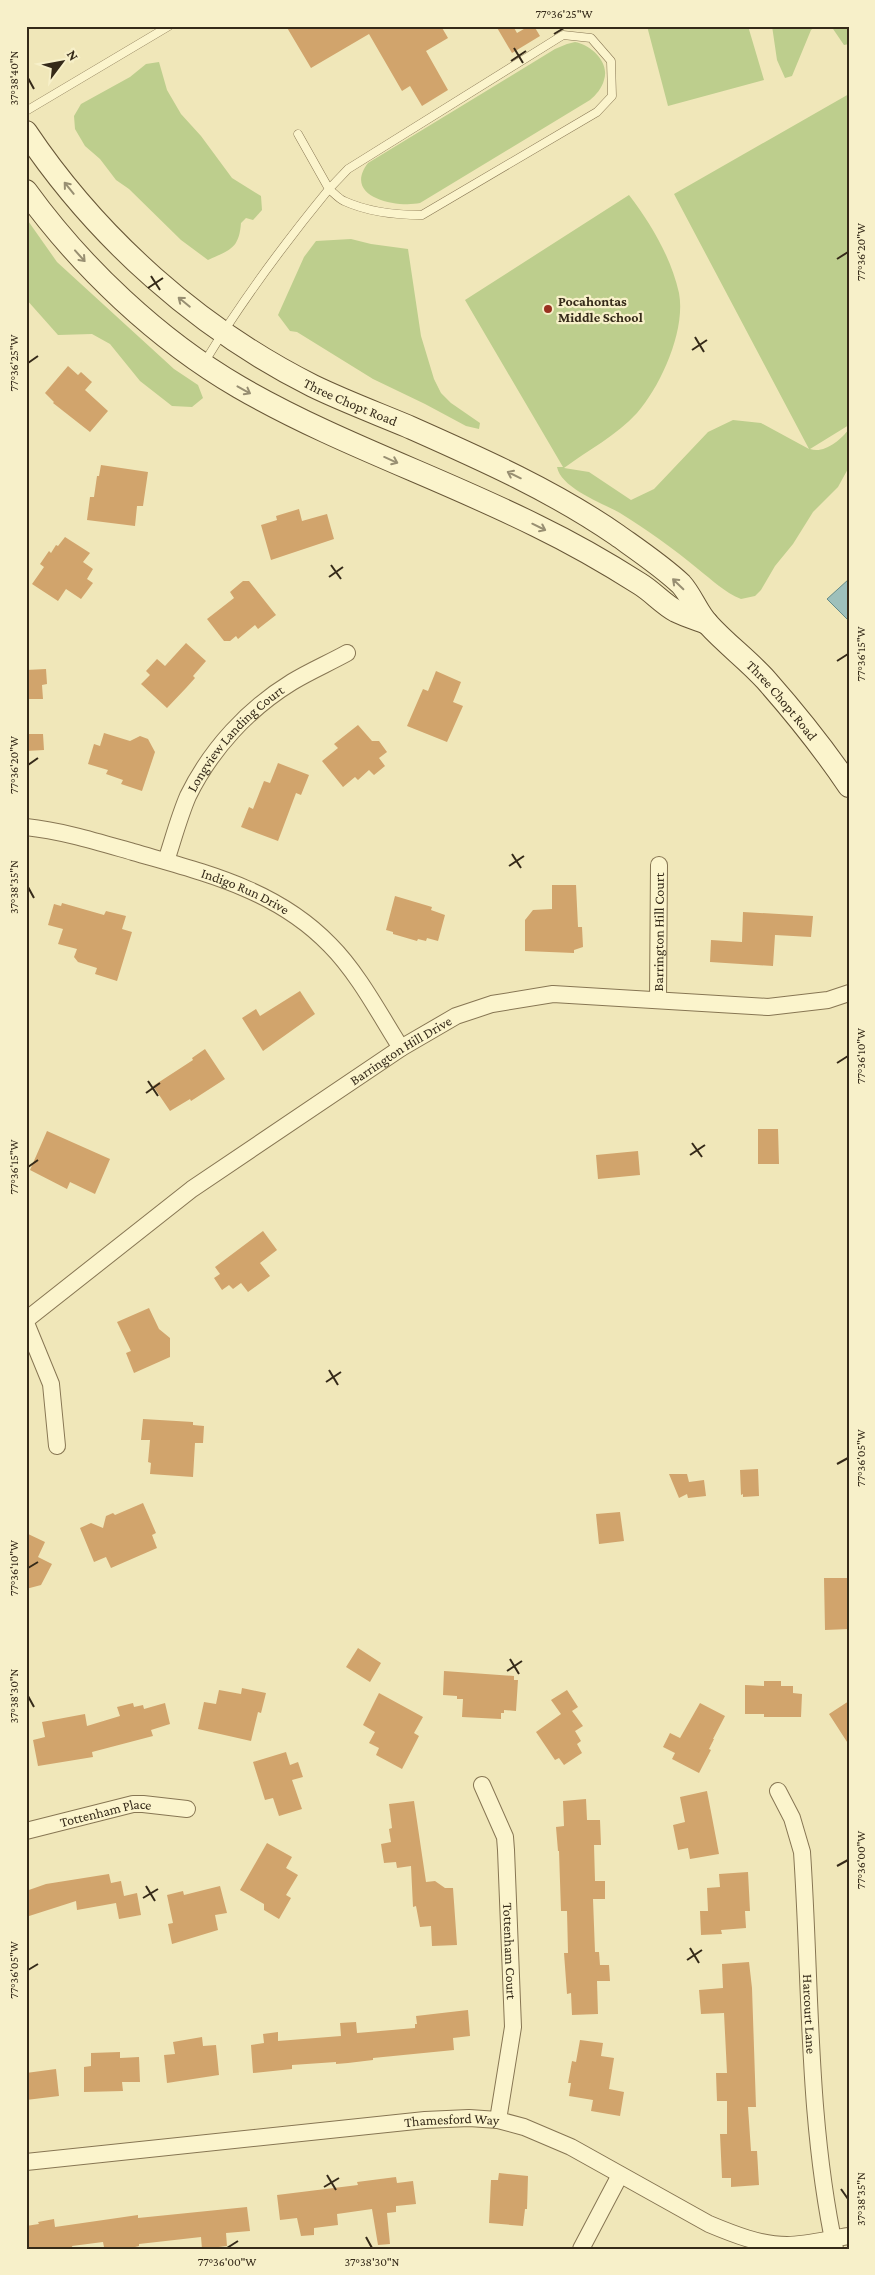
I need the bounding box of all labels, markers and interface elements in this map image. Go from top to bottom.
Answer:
text: 77°36'25"W [536,7,592,21]
north arrow [38,38,88,88]
text: N [64,47,83,64]
text: 37°38'40"N [7,50,21,106]
one-way arrow [63,182,74,195]
text: 77°36'20"W [854,223,868,281]
one-way arrow [74,249,85,262]
place label: Pocahontas Middle School [558,293,643,325]
one-way arrow [178,297,191,308]
marker: Pocahontas Middle School [542,303,554,315]
text: 77°36'25"W [7,335,21,391]
street label: Three Chopt Road [301,375,400,429]
one-way arrow [237,385,252,395]
one-way arrow [383,455,398,465]
one-way arrow [507,470,522,480]
one-way arrow [531,523,546,532]
one-way arrow [672,578,685,590]
text: 77°36'15"W [854,626,868,682]
street label: Three Chopt Road [743,657,821,744]
street label: Longview Landing Court [184,681,287,794]
text: 77°36'20"W [7,736,21,794]
text: 37°38'35"N [7,860,21,914]
street label: Indigo Run Drive [199,865,292,917]
street label: Barrington Hill Court [650,872,667,991]
street label: Barrington Hill Drive [347,1012,454,1088]
text: 77°36'10"W [854,1028,868,1084]
text: 77°36'15"W [7,1139,21,1195]
text: 77°36'05"W [854,1429,868,1487]
text: 77°36'10"W [7,1540,21,1596]
text: 37°38'30"N [7,1668,21,1723]
street label: Tottenham Place [58,1796,152,1830]
text: 77°36'00"W [854,1831,868,1889]
street label: Tottenham Court [500,1902,520,2000]
text: 77°36'05"W [7,1941,21,1999]
street label: Harcourt Lane [800,1974,820,2054]
street label: Thamesford Way [403,2110,500,2130]
text: 37°38'35"N [854,2172,868,2226]
text: 77°36'00"W [198,2255,256,2269]
text: 37°38'30"N [345,2255,400,2269]

